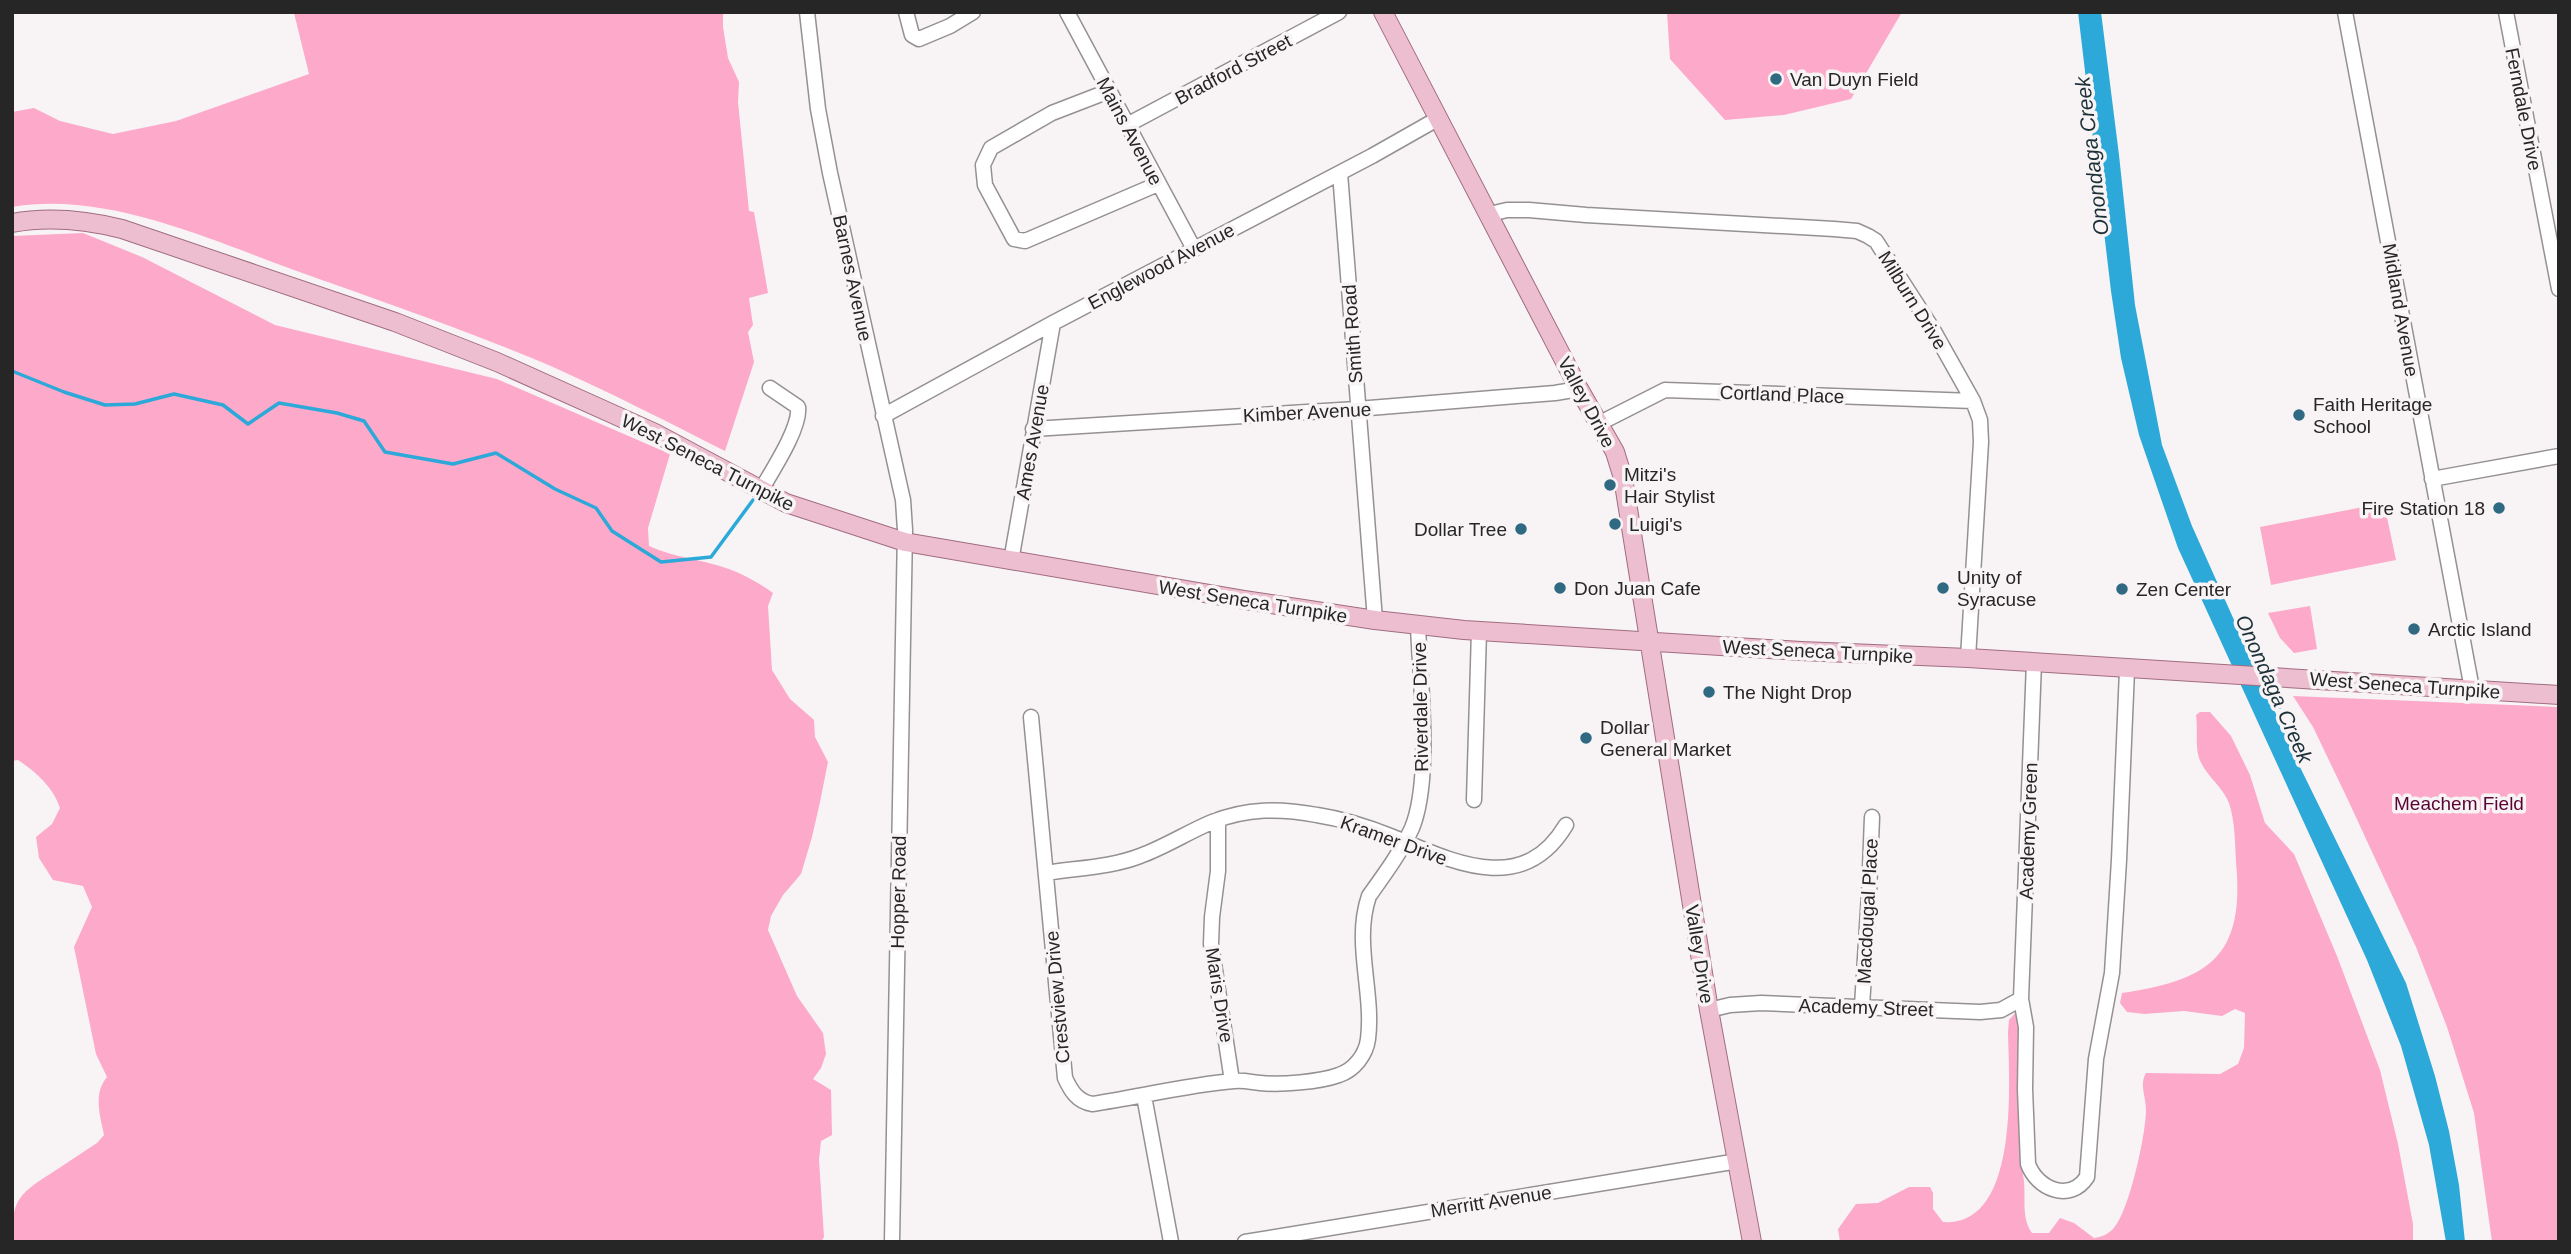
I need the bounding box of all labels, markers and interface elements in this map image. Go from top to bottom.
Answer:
street label: Bradford Street [1171,30,1296,109]
street label: Ferndale Drive [2501,46,2546,172]
place label: Van Duyn Field [1790,69,1919,90]
marker: Van Duyn Field [1768,71,1784,87]
street label: Mains Avenue [1092,74,1167,189]
water label: Onondaga Creek [2070,74,2113,237]
street label: Barnes Avenue [829,213,876,343]
street label: Englewood Avenue [1085,219,1238,314]
street label: Midland Avenue [2378,242,2423,378]
street label: Milburn Drive [1874,247,1951,353]
street label: Smith Road [1339,284,1366,384]
street label: Valley Drive [1554,353,1619,451]
street label: Cortland Place [1719,382,1845,407]
street label: Ames Avenue [1012,383,1053,501]
place label: Faith Heritage School [2313,394,2432,437]
street label: Kimber Avenue [1242,399,1372,426]
marker: Faith Heritage School [2291,407,2307,423]
street label: West Seneca Turnpike [618,410,798,515]
place label: Mitzi's Hair Stylist [1624,464,1716,507]
marker: Mitzi's Hair Stylist [1602,477,1618,493]
place label: Fire Station 18 [2361,498,2485,519]
marker: Fire Station 18 [2491,500,2507,516]
place label: Luigi's [1629,514,1682,535]
marker: Luigi's [1607,516,1623,532]
place label: Dollar Tree [1414,519,1507,540]
marker: Dollar Tree [1513,521,1529,537]
place label: Unity of Syracuse [1957,567,2036,610]
street label: West Seneca Turnpike [1157,576,1349,627]
place label: Don Juan Cafe [1574,578,1701,599]
place label: Zen Center [2136,579,2232,600]
marker: Don Juan Cafe [1552,580,1568,596]
marker: Unity of Syracuse [1935,580,1951,596]
marker: Zen Center [2114,581,2130,597]
water label: Onondaga Creek [2231,611,2318,768]
place label: Arctic Island [2428,619,2531,640]
marker: Arctic Island [2406,621,2422,637]
street label: West Seneca Turnpike [1722,636,1914,667]
street label: Riverdale Drive [1409,642,1432,772]
street label: West Seneca Turnpike [2309,668,2501,703]
place label: The Night Drop [1723,682,1852,703]
marker: The Night Drop [1701,684,1717,700]
place label: Dollar General Market [1600,717,1732,760]
marker: Dollar General Market [1578,730,1594,746]
street label: Academy Green [2016,762,2041,900]
park label: Meachem Field [2394,793,2524,814]
street label: Kramer Drive [1338,811,1450,869]
street label: Hopper Road [887,835,910,949]
street label: Macdougal Place [1853,838,1882,984]
street label: Valley Drive [1681,903,1718,1005]
street label: Crestview Drive [1041,930,1074,1064]
street label: Maris Drive [1202,946,1237,1044]
street label: Academy Street [1798,995,1935,1020]
street label: Merritt Avenue [1429,1182,1553,1221]

